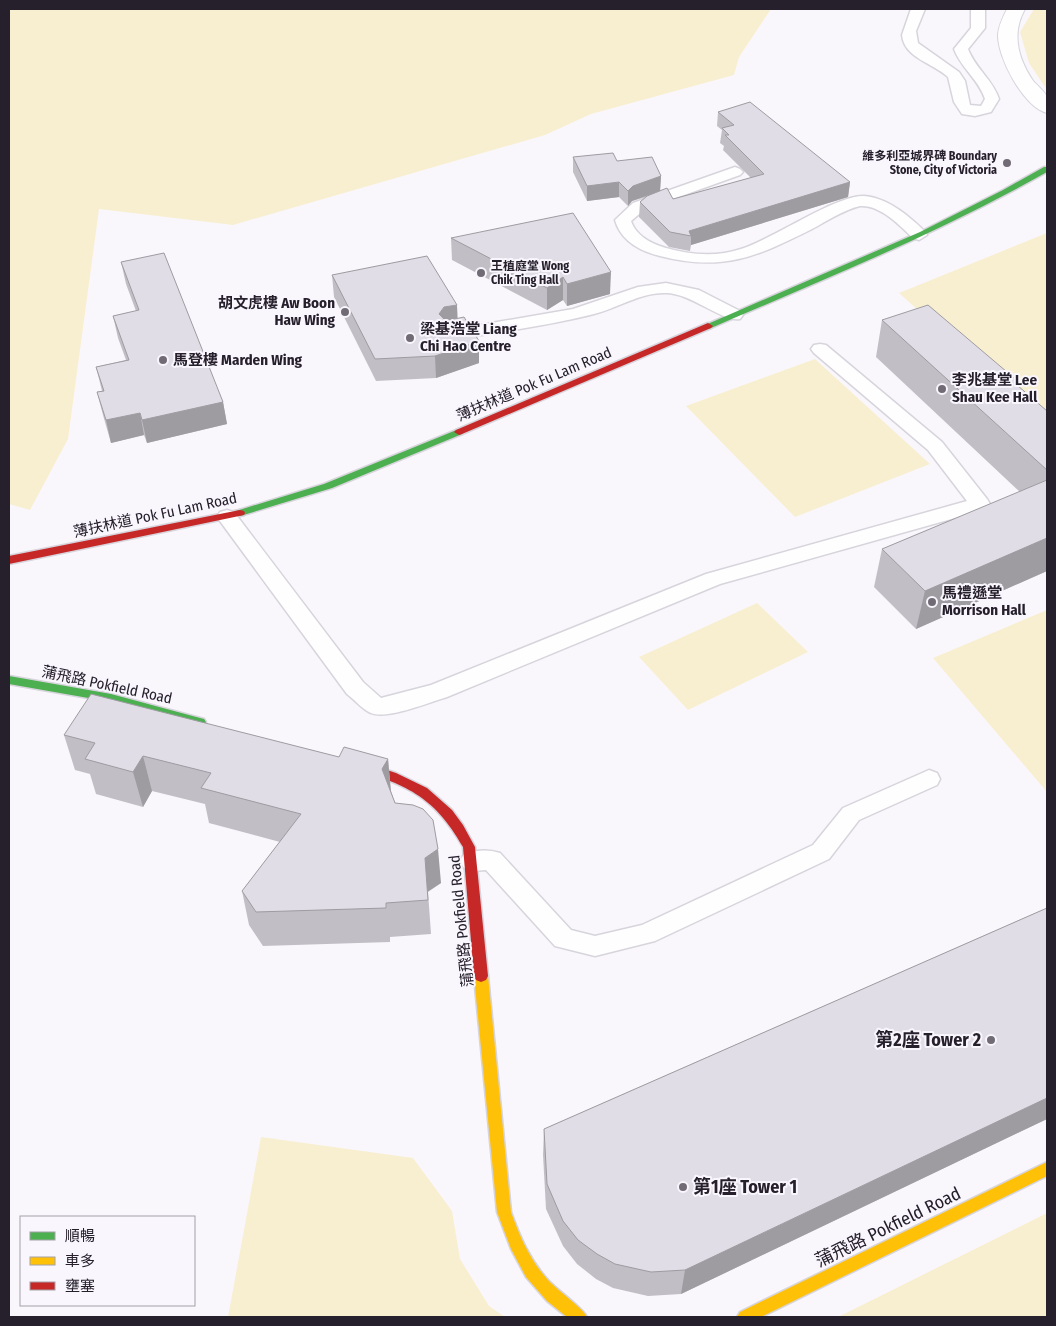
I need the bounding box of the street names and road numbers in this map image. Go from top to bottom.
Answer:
street label: 薄扶林道 Pok Fu Lam Road [454,343,614,425]
street label: 薄扶林道 Pok Fu Lam Road [72,489,238,541]
street label: 蒲飛路 Pokfield Road [40,662,174,708]
street label: 蒲飛路 Pokfield Road [445,854,477,988]
street label: 蒲飛路 Pokfield Road [812,1182,964,1272]

